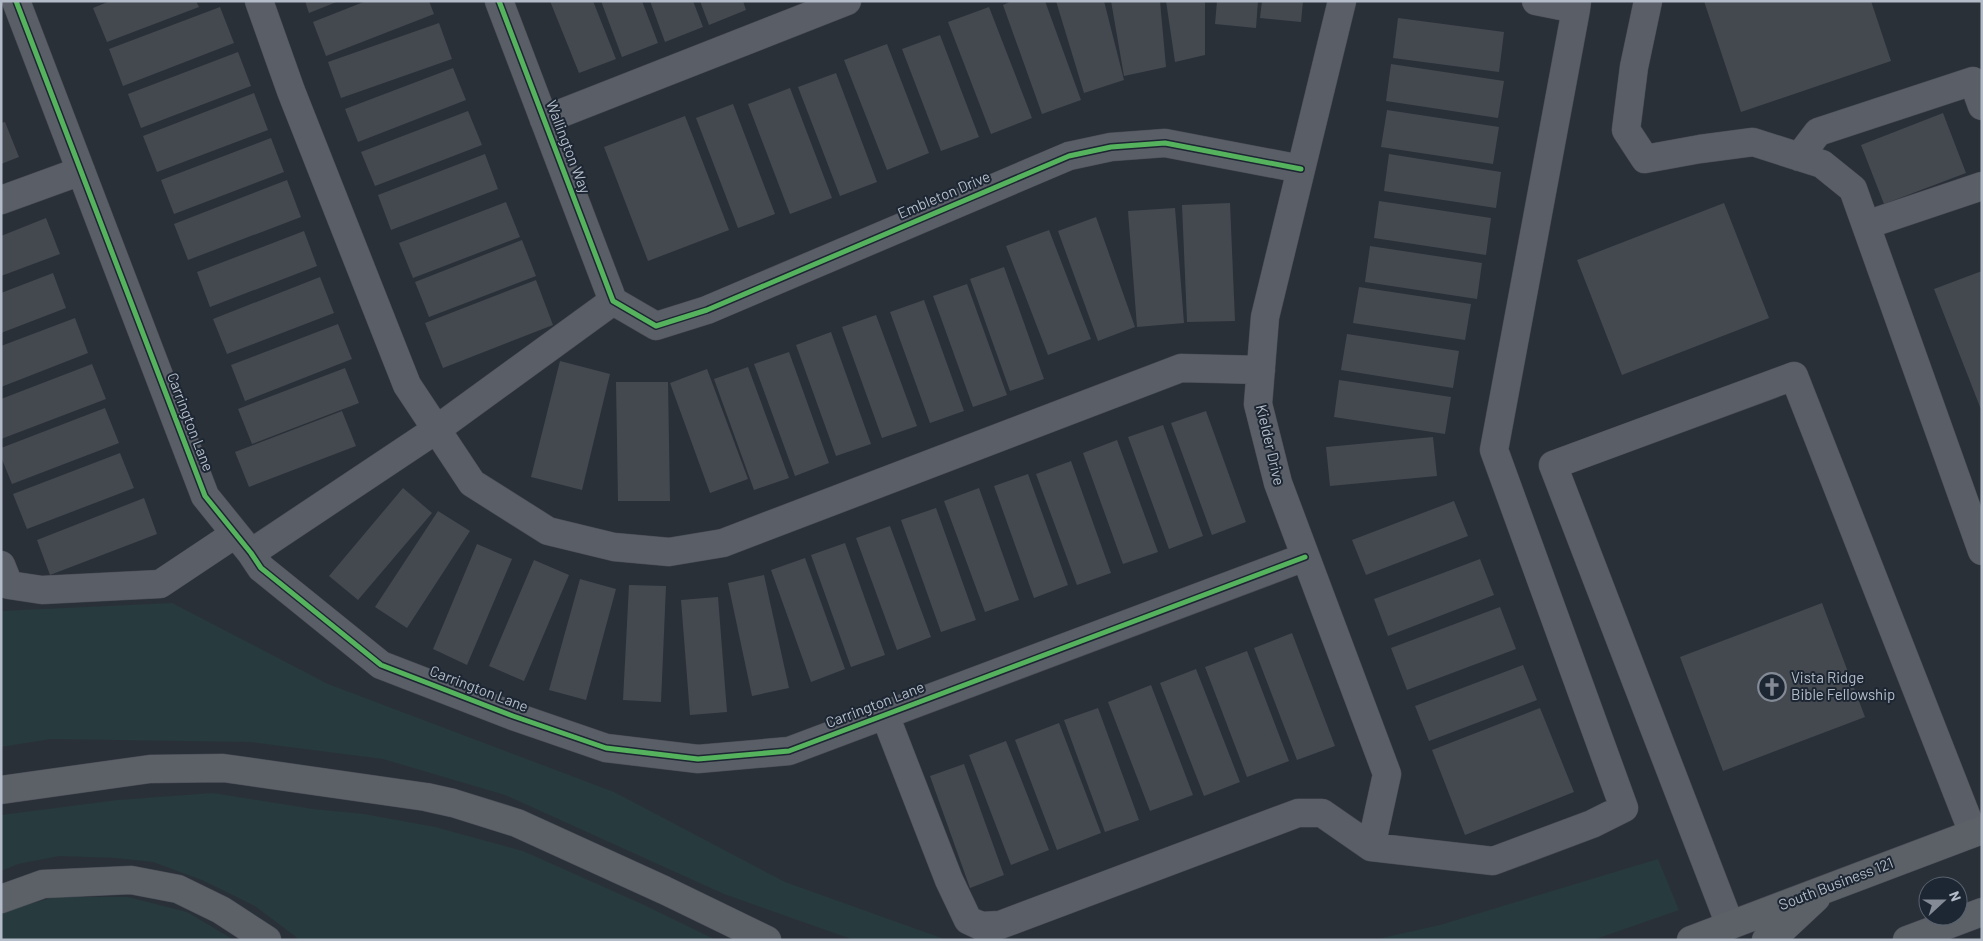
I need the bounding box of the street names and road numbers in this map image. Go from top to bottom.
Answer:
street label: Wallington Way [543,97,595,196]
street label: Embleton Drive [895,166,993,222]
street label: Carrington Lane [164,370,218,474]
street label: Kielder Drive [1253,403,1289,487]
street label: Carrington Lane [427,661,531,715]
street label: Carrington Lane [823,677,927,731]
street label: South Business 121 [1776,853,1895,913]

